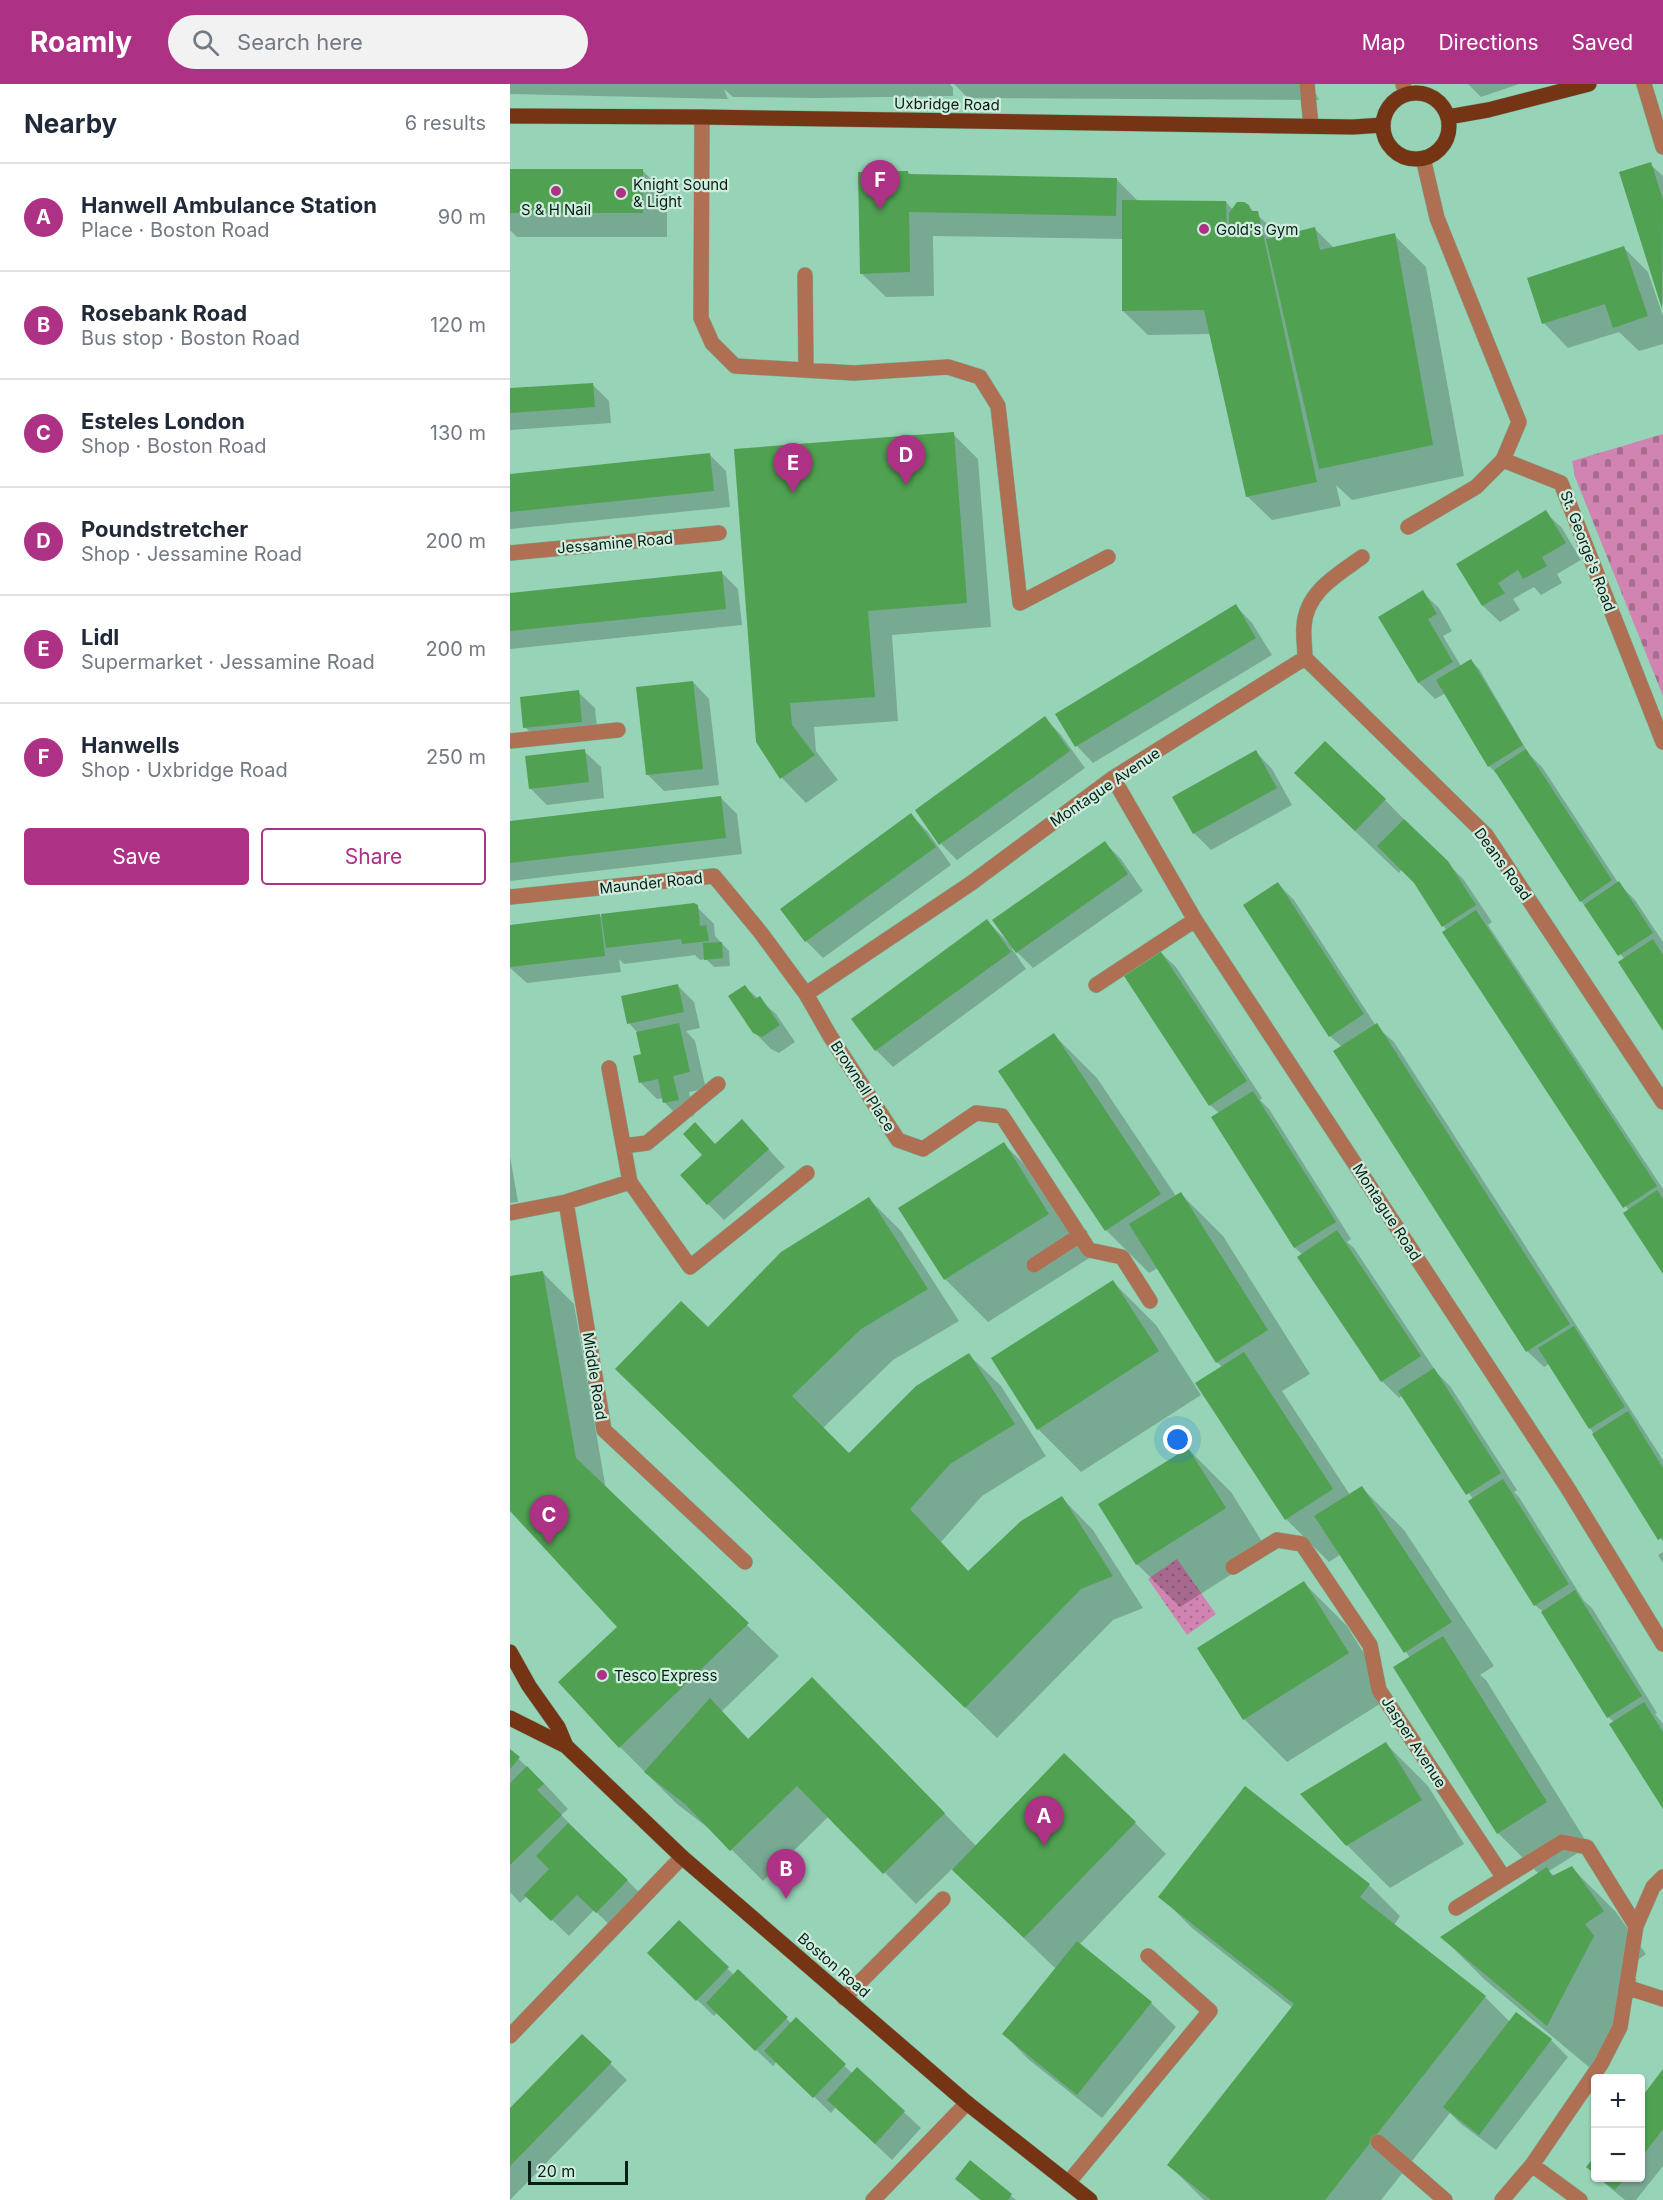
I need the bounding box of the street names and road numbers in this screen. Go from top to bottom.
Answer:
street label: Uxbridge Road [894,94,1000,114]
street label: St. George's Road [1556,488,1620,614]
street label: Jessamine Road [556,528,674,558]
street label: Montague Avenue [1046,743,1164,831]
street label: Deans Road [1470,824,1536,904]
street label: Maunder Road [598,868,704,898]
street label: Brownell Place [827,1037,899,1135]
street label: Montague Road [1349,1160,1425,1264]
street label: Middle Road [579,1331,611,1421]
street label: Jasper Avenue [1377,1693,1451,1791]
street label: Boston Road [794,1928,874,2002]

